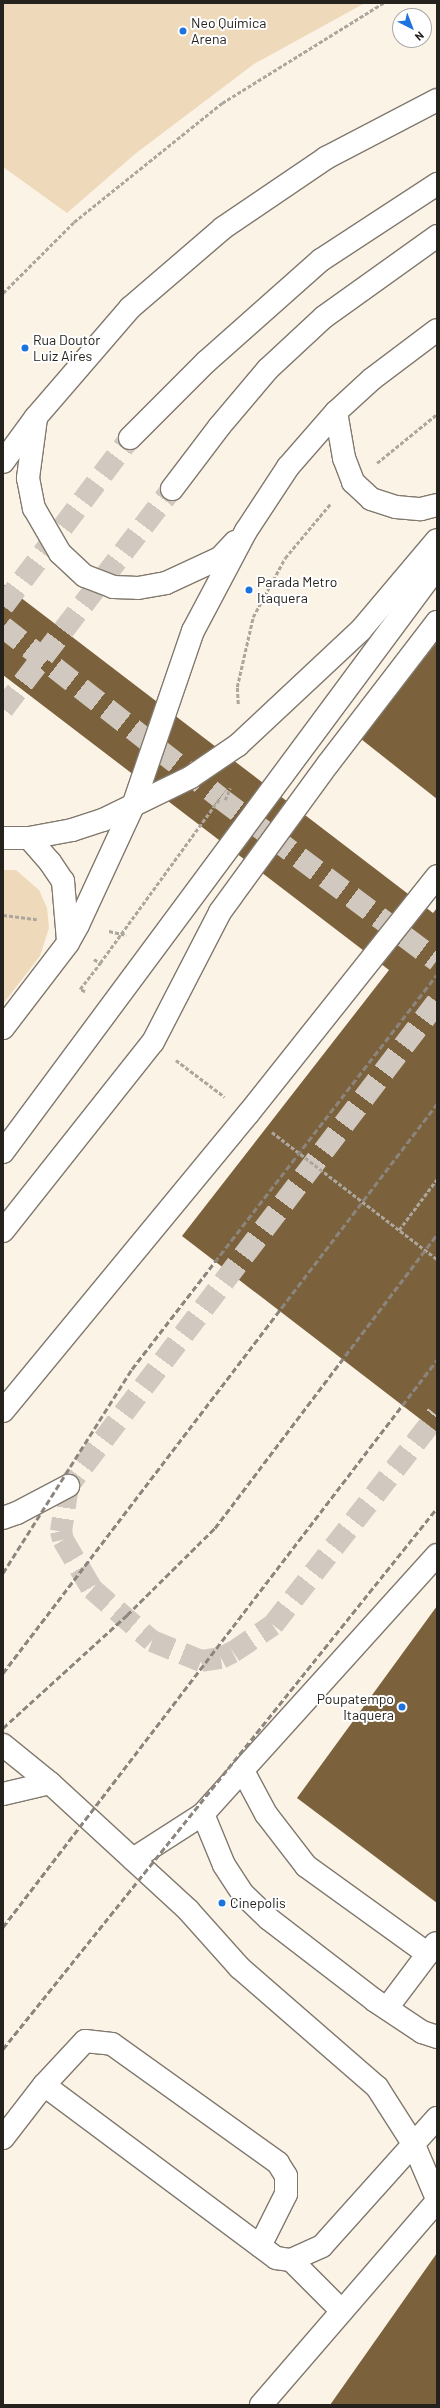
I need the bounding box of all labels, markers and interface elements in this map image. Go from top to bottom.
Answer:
north arrow [392,8,432,48]
place label: Neo Química Arena [191,15,266,48]
marker: Neo Química Arena [178,26,188,36]
text: N [413,29,427,44]
place label: Rua Doutor Luiz Aires [33,332,100,364]
marker: Rua Doutor Luiz Aires [20,343,30,353]
place label: Parada Metro Itaquera [257,574,337,606]
marker: Parada Metro Itaquera [244,585,254,595]
place label: Poupatempo Itaquera [317,1691,394,1724]
marker: Poupatempo Itaquera [397,1702,407,1712]
place label: Cinepolis [230,1895,286,1911]
marker: Cinepolis [217,1898,227,1908]

